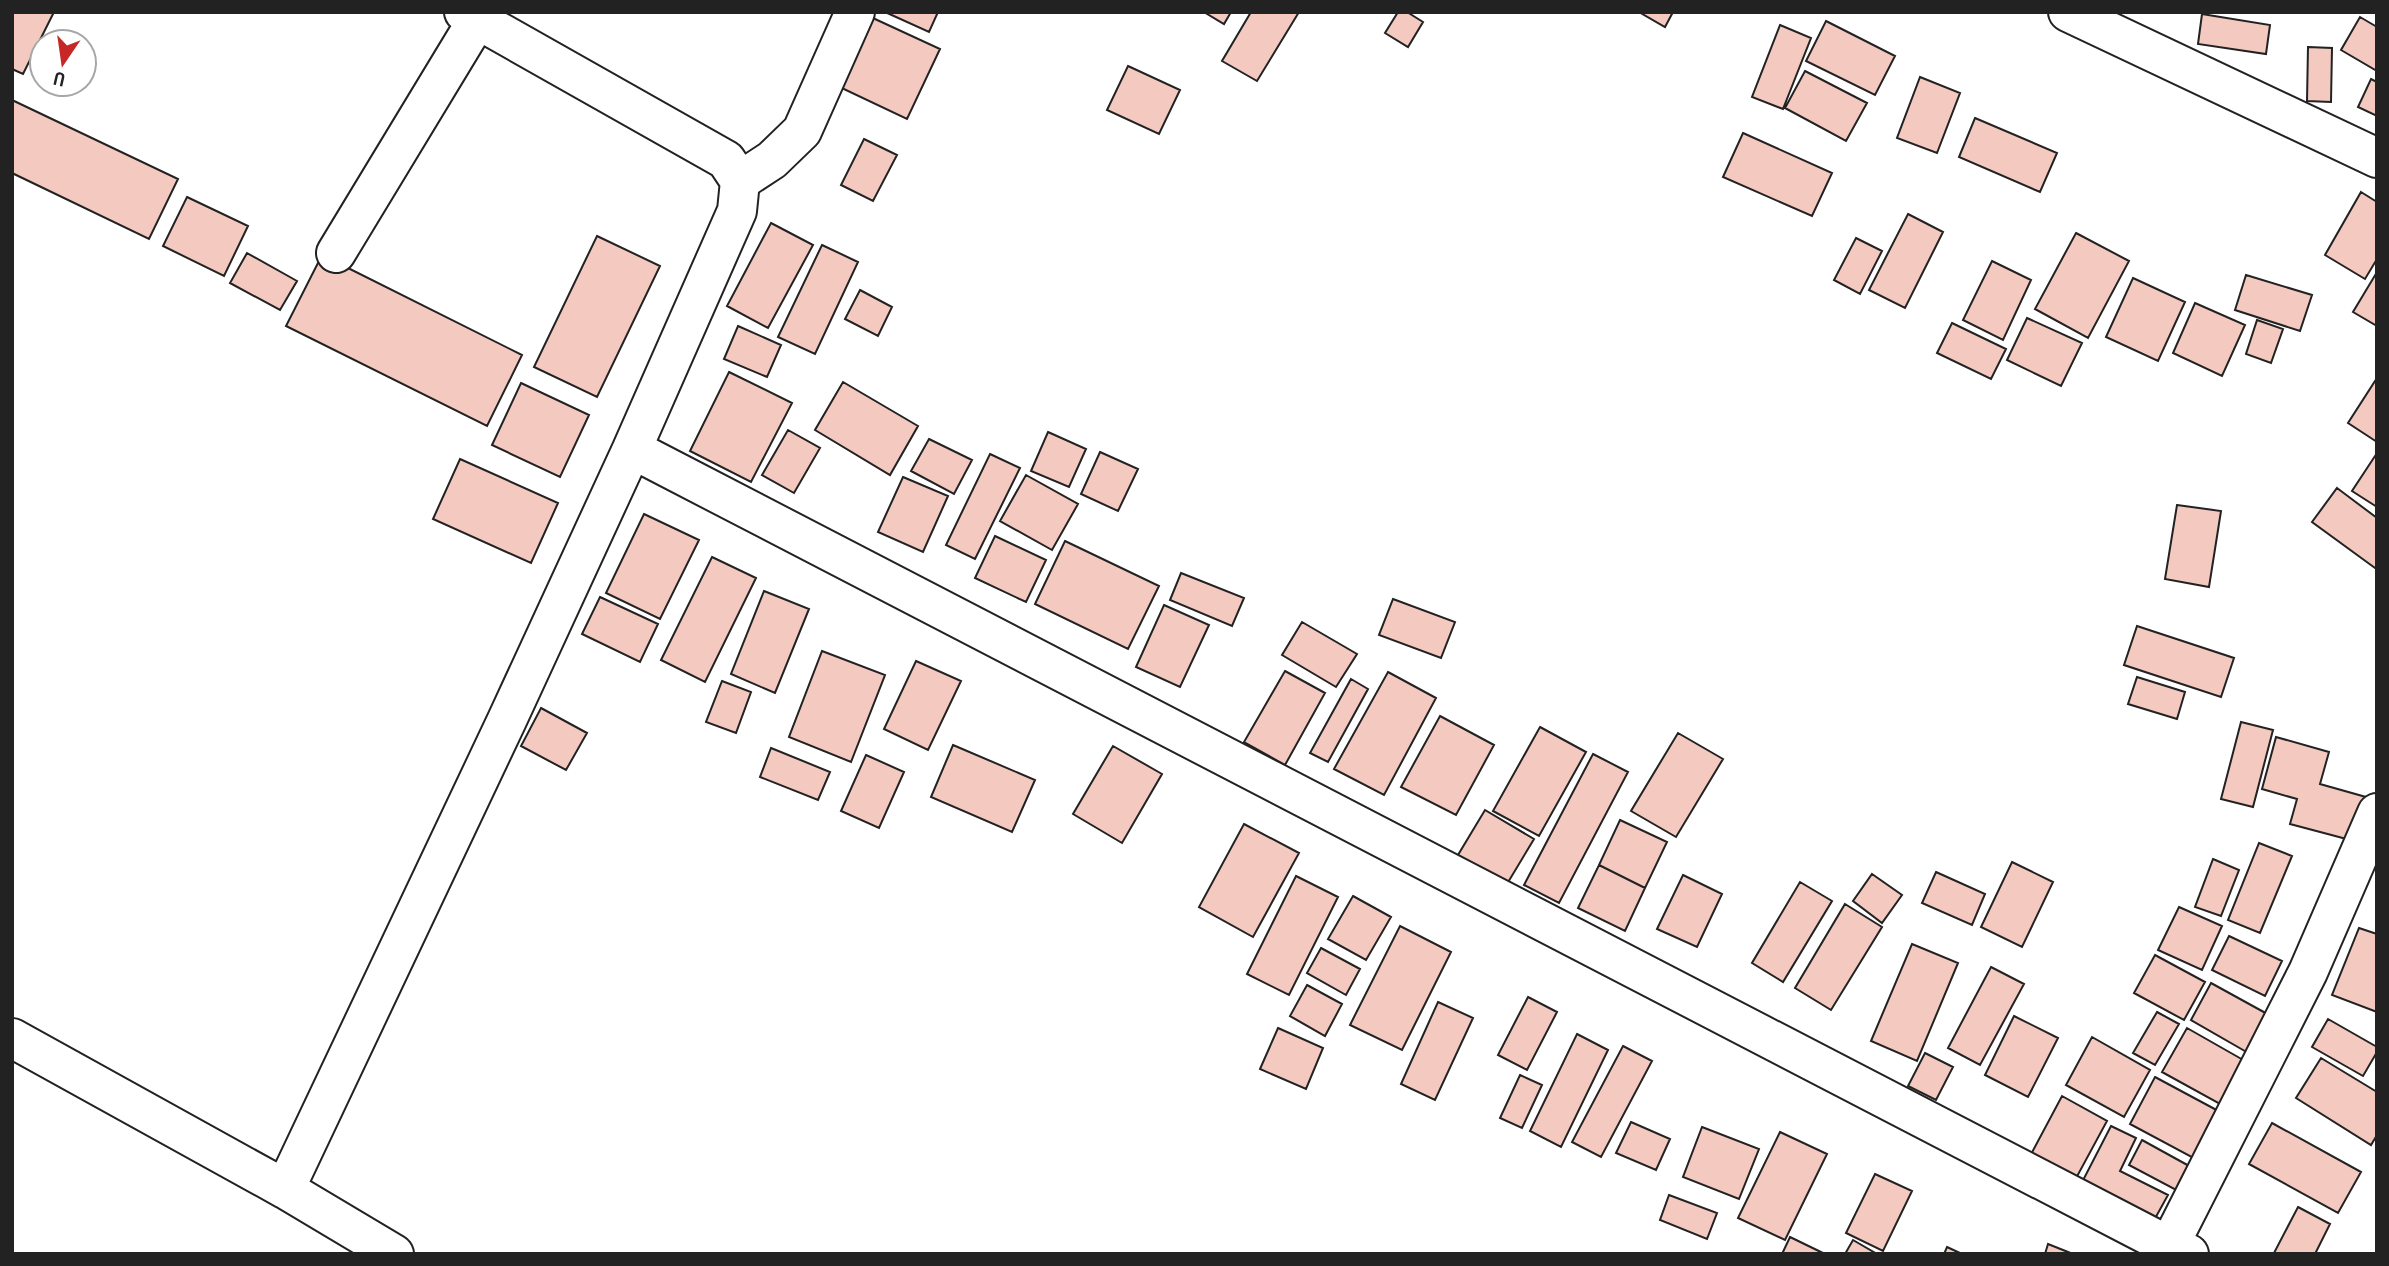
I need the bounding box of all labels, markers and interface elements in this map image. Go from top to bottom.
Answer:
north arrow [28,28,98,98]
text: U [51,66,68,93]

